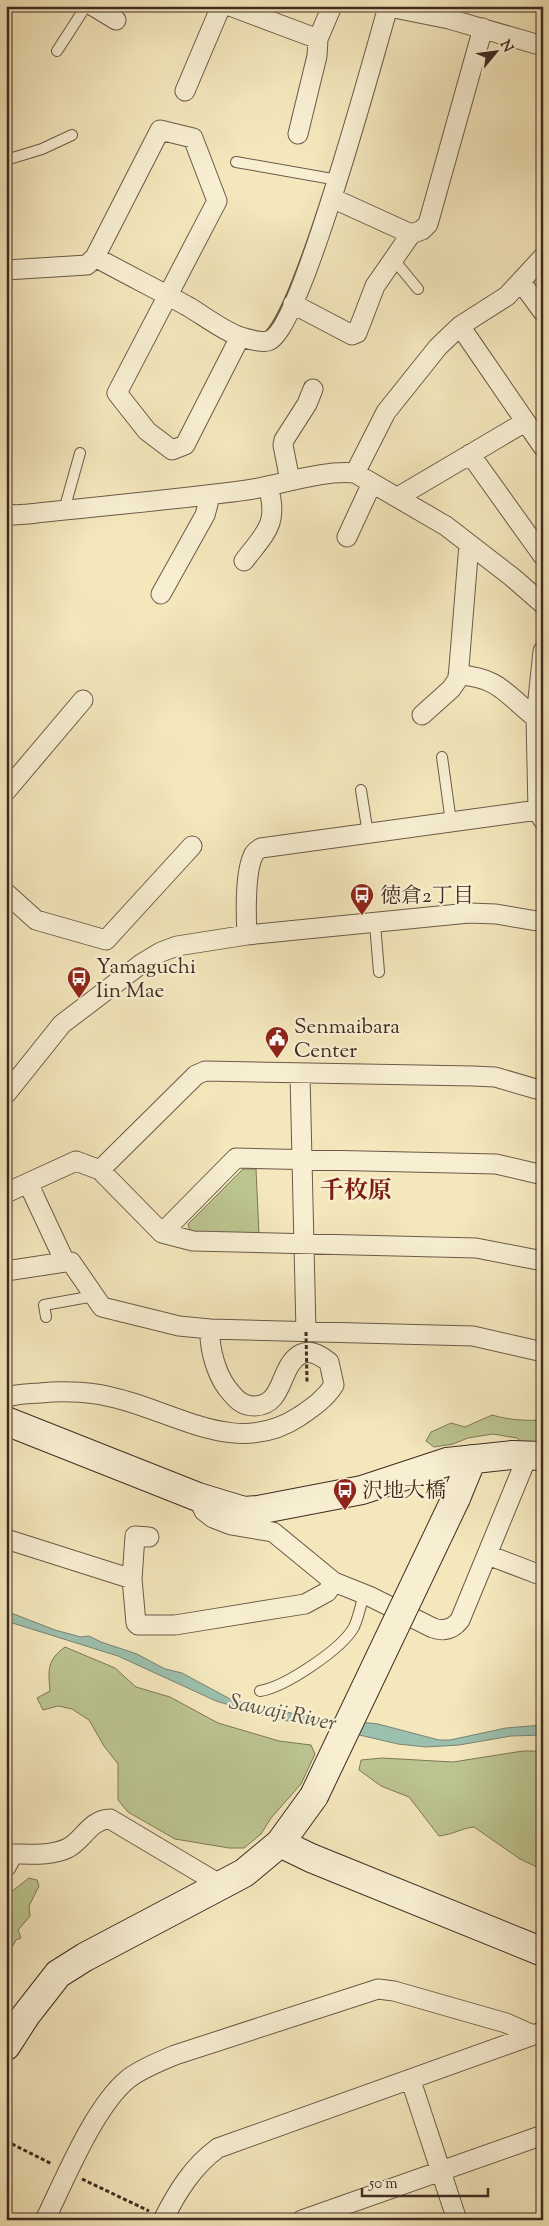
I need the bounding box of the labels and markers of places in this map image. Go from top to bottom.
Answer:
bus stop icon: 徳倉2丁目 [349,882,375,916]
place label: 徳倉2丁目 [380,882,474,912]
place label: Yamaguchi Iin Mae [96,953,196,1007]
bus stop icon: Yamaguchi Iin Mae [66,965,92,999]
place label: Senmaibara Center [294,1013,400,1067]
public building icon: Senmaibara Center [264,1025,290,1059]
bus stop icon: 沢地大橋 [332,1477,358,1511]
place label: 沢地大橋 [362,1477,446,1507]

